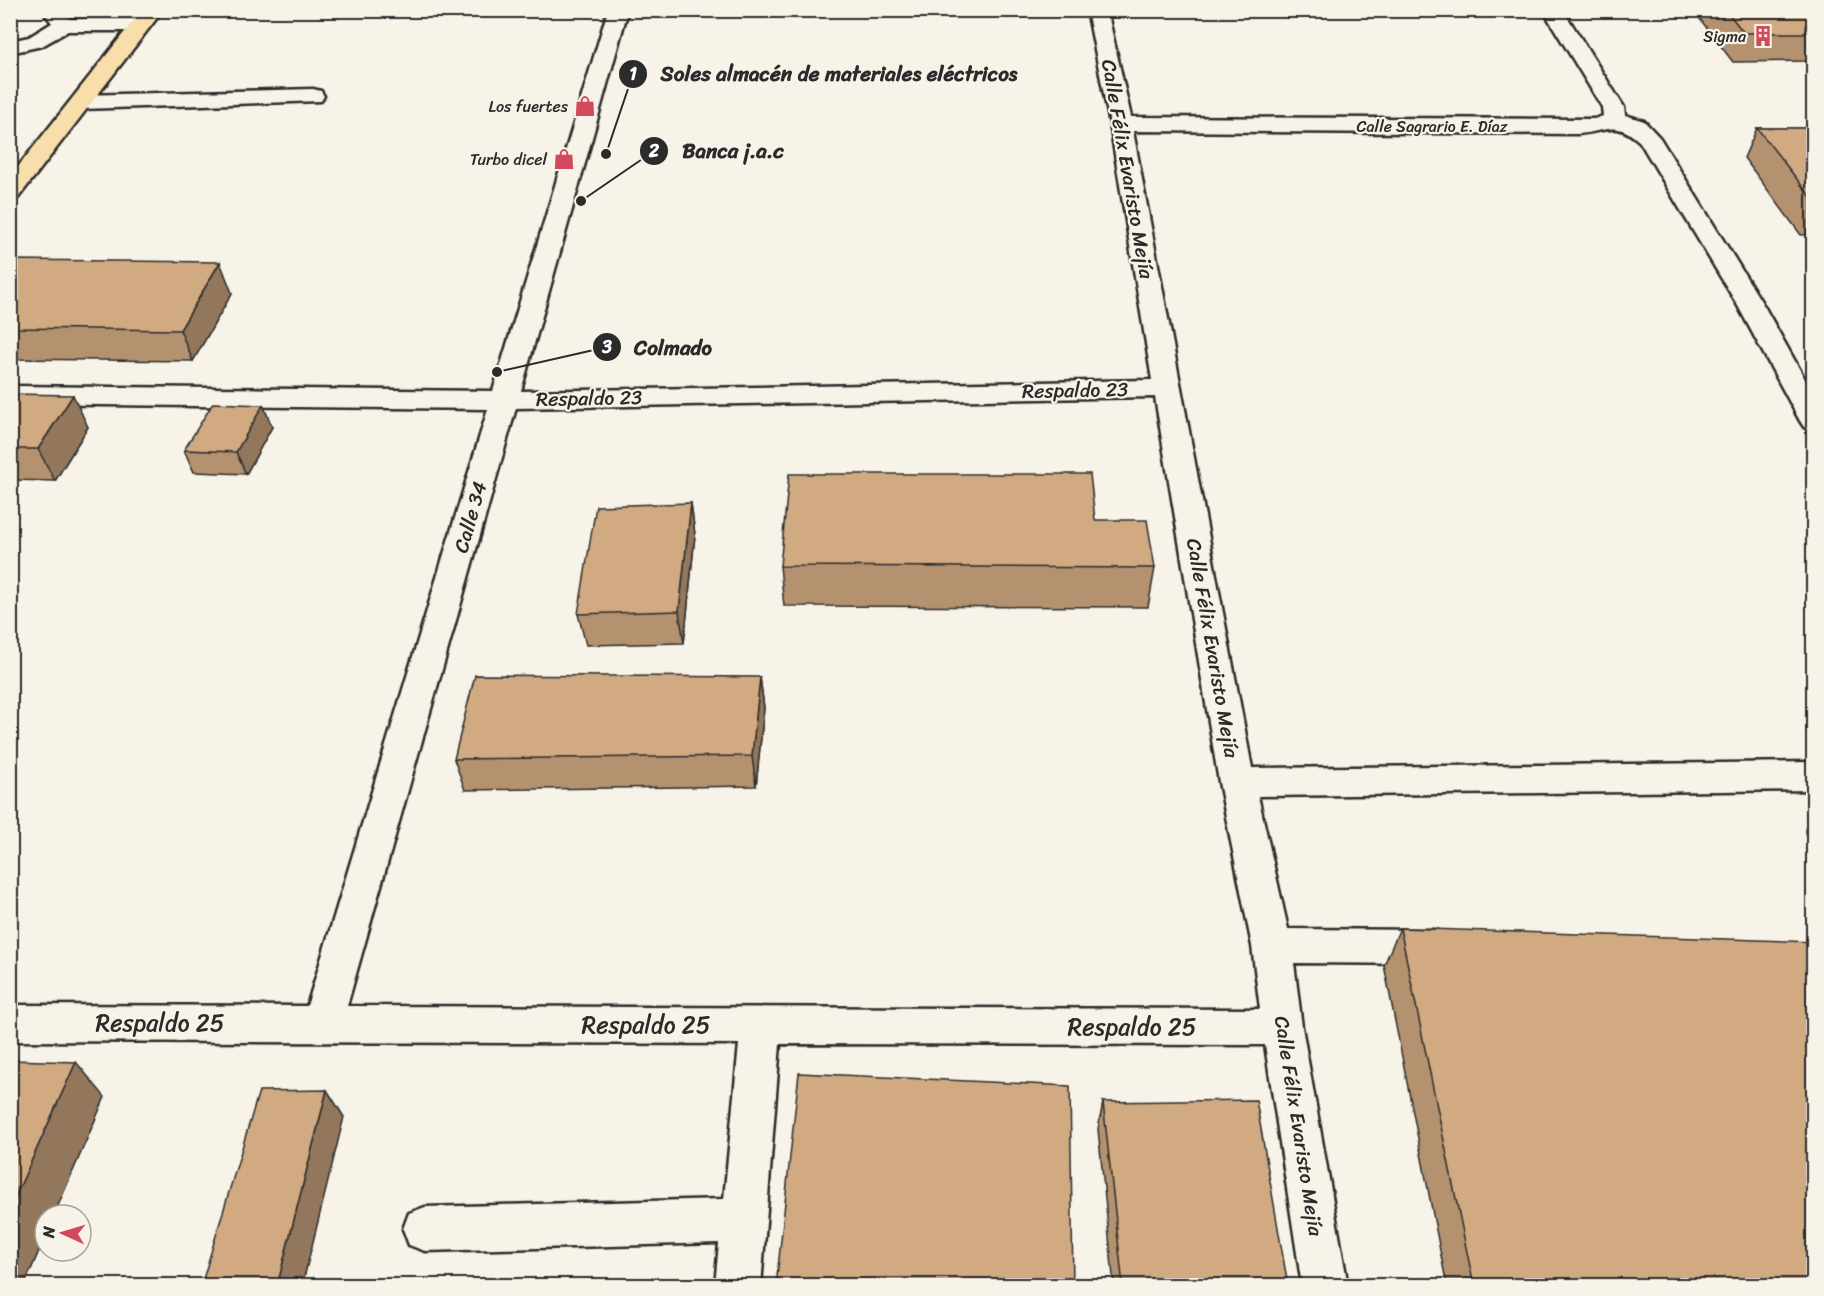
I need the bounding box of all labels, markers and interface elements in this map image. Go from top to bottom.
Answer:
place label: Sigma [1703,22,1747,51]
building icon: Sigma [1751,24,1775,48]
callout: Soles almacén de materiales eléctricos [618,54,1030,93]
text: Soles almacén de materiales eléctricos [660,55,1018,93]
street label: Calle Félix Evaristo Mejía [1091,57,1164,283]
text: 1 [629,58,637,90]
place label: Los fuertes [489,92,569,121]
shop icon: Los fuertes [573,94,597,118]
street label: Calle Sagrario E. Díaz [1357,112,1508,141]
callout: Banca j.a.c [639,131,796,170]
text: Banca j.a.c [682,132,784,170]
text: 2 [648,135,660,167]
place label: Turbo dicel [470,145,547,174]
shop icon: Turbo dicel [552,147,576,171]
callout: Colmado [592,328,724,367]
text: Colmado [633,329,713,367]
text: 3 [601,331,612,363]
street label: Respaldo 23 [1022,372,1128,409]
street label: Respaldo 23 [536,380,642,417]
street label: Calle 34 [444,477,497,557]
street label: Calle Félix Evaristo Mejía [1176,536,1249,762]
street label: Respaldo 25 [96,1002,224,1044]
street label: Respaldo 25 [582,1004,710,1046]
street label: Respaldo 25 [1068,1006,1196,1048]
street label: Calle Félix Evaristo Mejía [1264,1013,1333,1240]
north arrow [33,1203,93,1263]
text: N [34,1225,63,1240]

